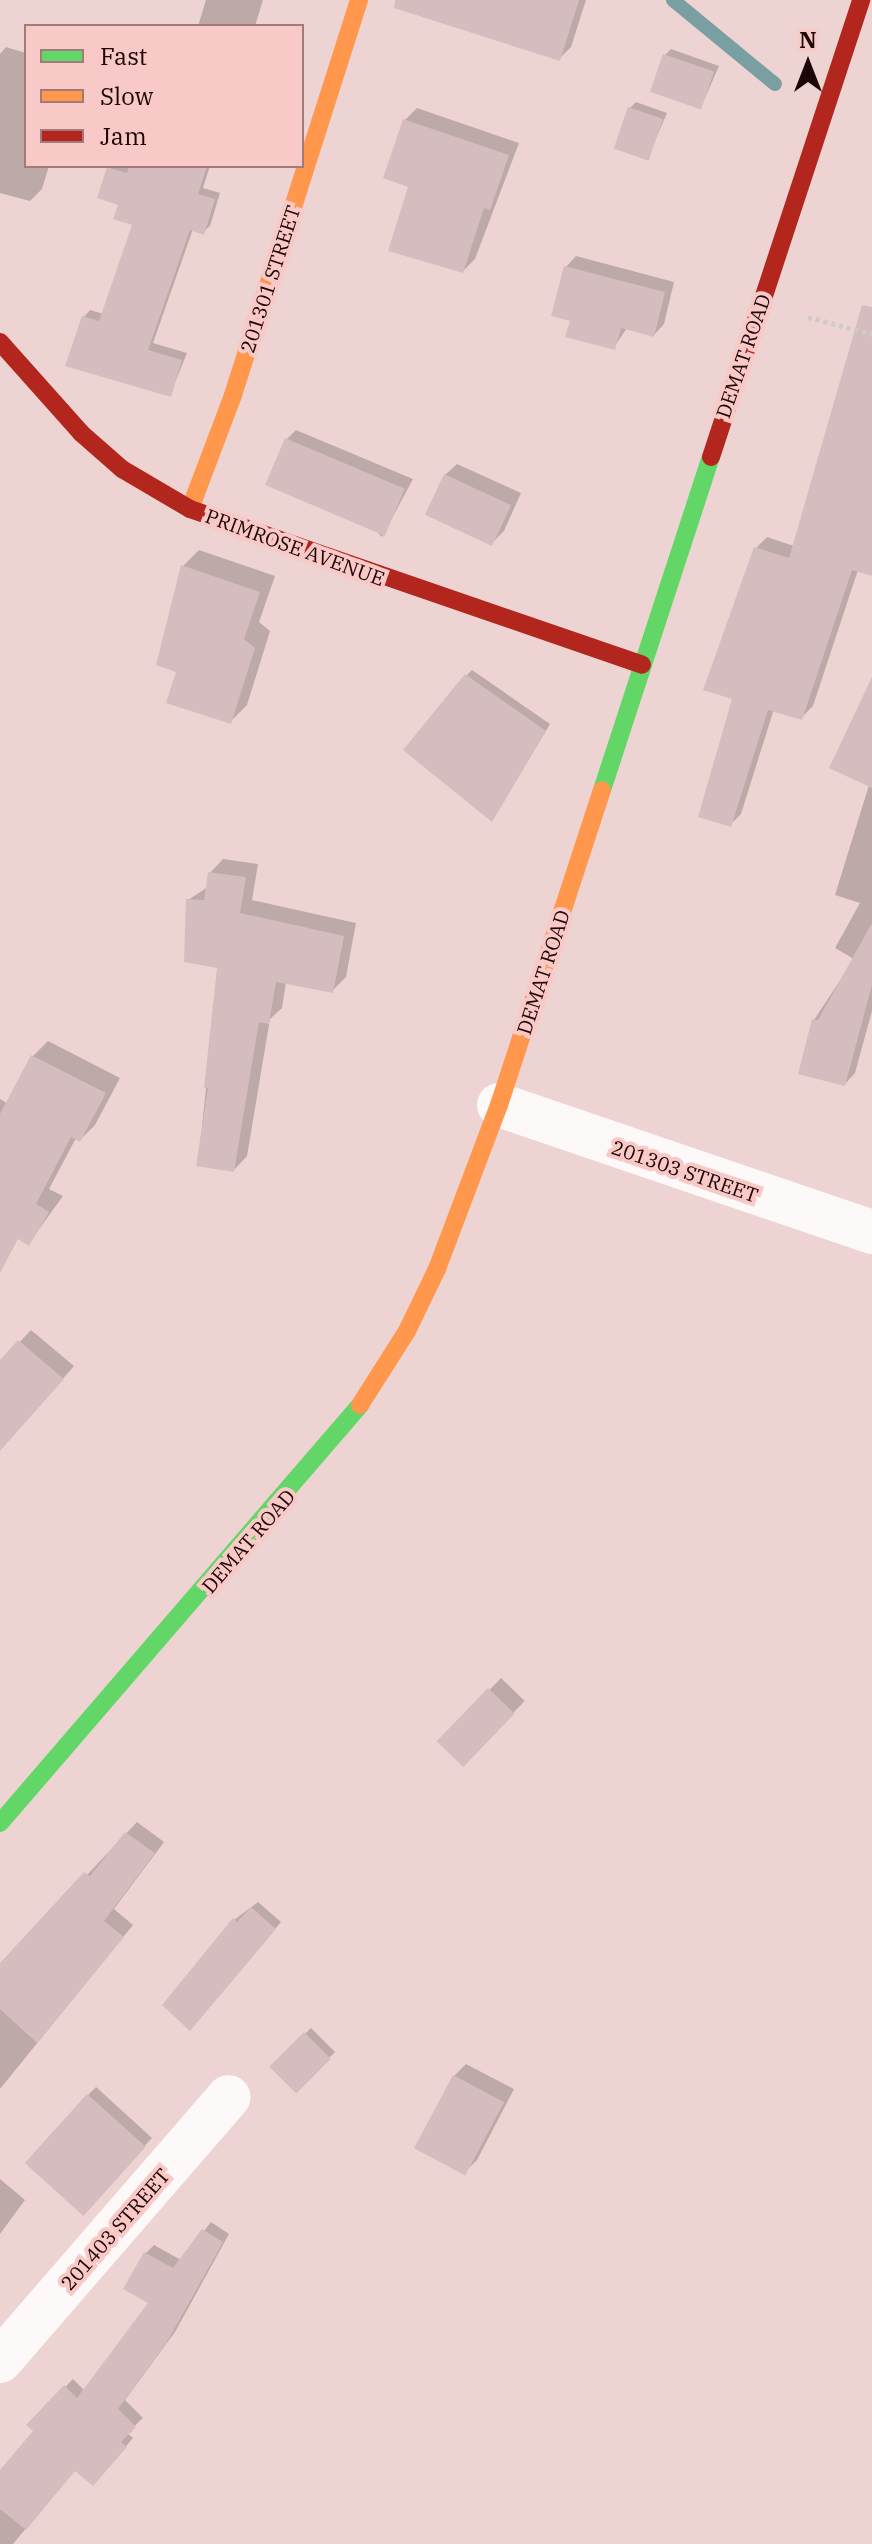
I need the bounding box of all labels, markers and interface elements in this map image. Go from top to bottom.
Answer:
legend [24,24,304,168]
north arrow [768,24,848,104]
text: N [799,25,817,54]
text: Fast [100,40,147,72]
text: Slow [100,80,153,112]
text: Jam [100,120,147,152]
street label: 201301 STREET [235,202,305,356]
street label: DEMAT ROAD [711,291,775,421]
street label: PRIMROSE AVENUE [202,503,388,591]
street label: DEMAT ROAD [512,907,574,1037]
street label: 201303 STREET [609,1135,761,1207]
street label: DEMAT ROAD [196,1484,300,1598]
street label: 201403 STREET [56,2163,174,2295]

